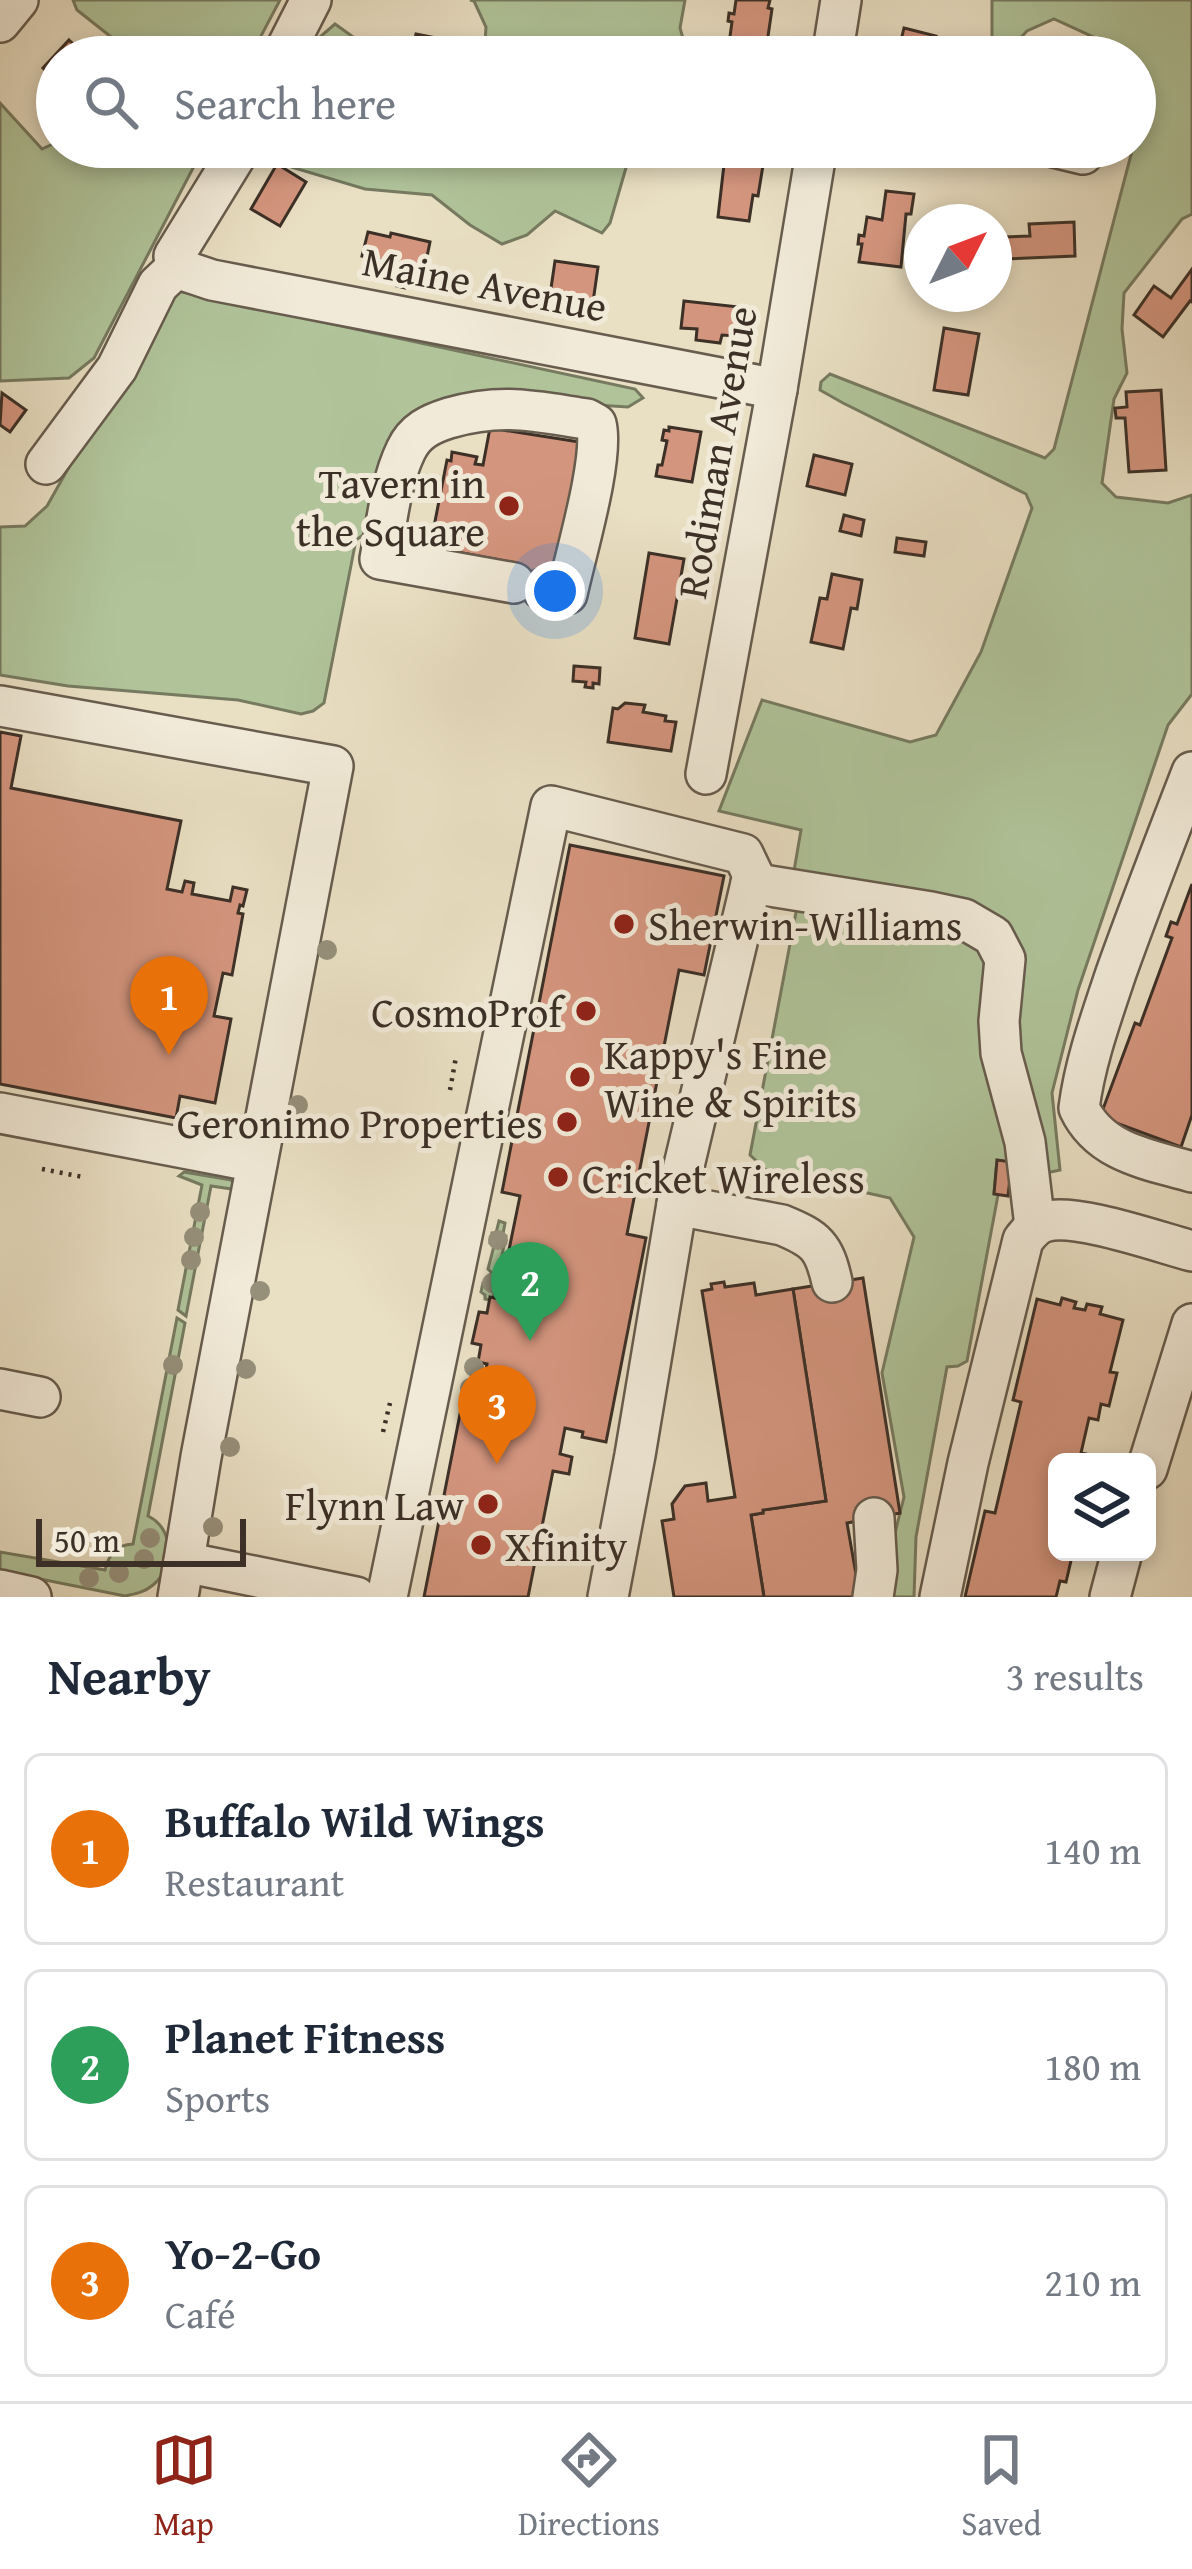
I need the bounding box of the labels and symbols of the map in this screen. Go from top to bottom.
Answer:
north arrow [904,204,1012,312]
street label: Maine Avenue [358,229,612,337]
street label: Rodiman Avenue [660,301,772,603]
place label: Tavern in the Square [296,452,485,561]
marker: Tavern in the Square [496,493,522,519]
your location [525,561,585,621]
place label: Sherwin-Williams [648,894,962,955]
marker: Sherwin-Williams [611,911,637,937]
pin: 1 [130,956,208,1055]
place label: CosmoProf [371,981,567,1042]
marker: CosmoProf [573,998,599,1024]
place label: Kappy's Fine Wine & Spirits [604,1023,857,1132]
marker: Kappy's Fine Wine & Spirits [567,1064,593,1090]
place label: Geronimo Properties [177,1092,543,1153]
marker: Geronimo Properties [554,1109,580,1135]
place label: Cricket Wireless [582,1147,865,1208]
marker: Cricket Wireless [545,1164,571,1190]
pin: 2 [491,1242,569,1341]
pin: 3 [458,1365,536,1464]
place label: Flynn Law [285,1474,464,1535]
marker: Flynn Law [475,1491,501,1517]
scale bar [36,1513,246,1566]
place label: Xfinity [505,1515,628,1576]
marker: Xfinity [468,1532,494,1558]

